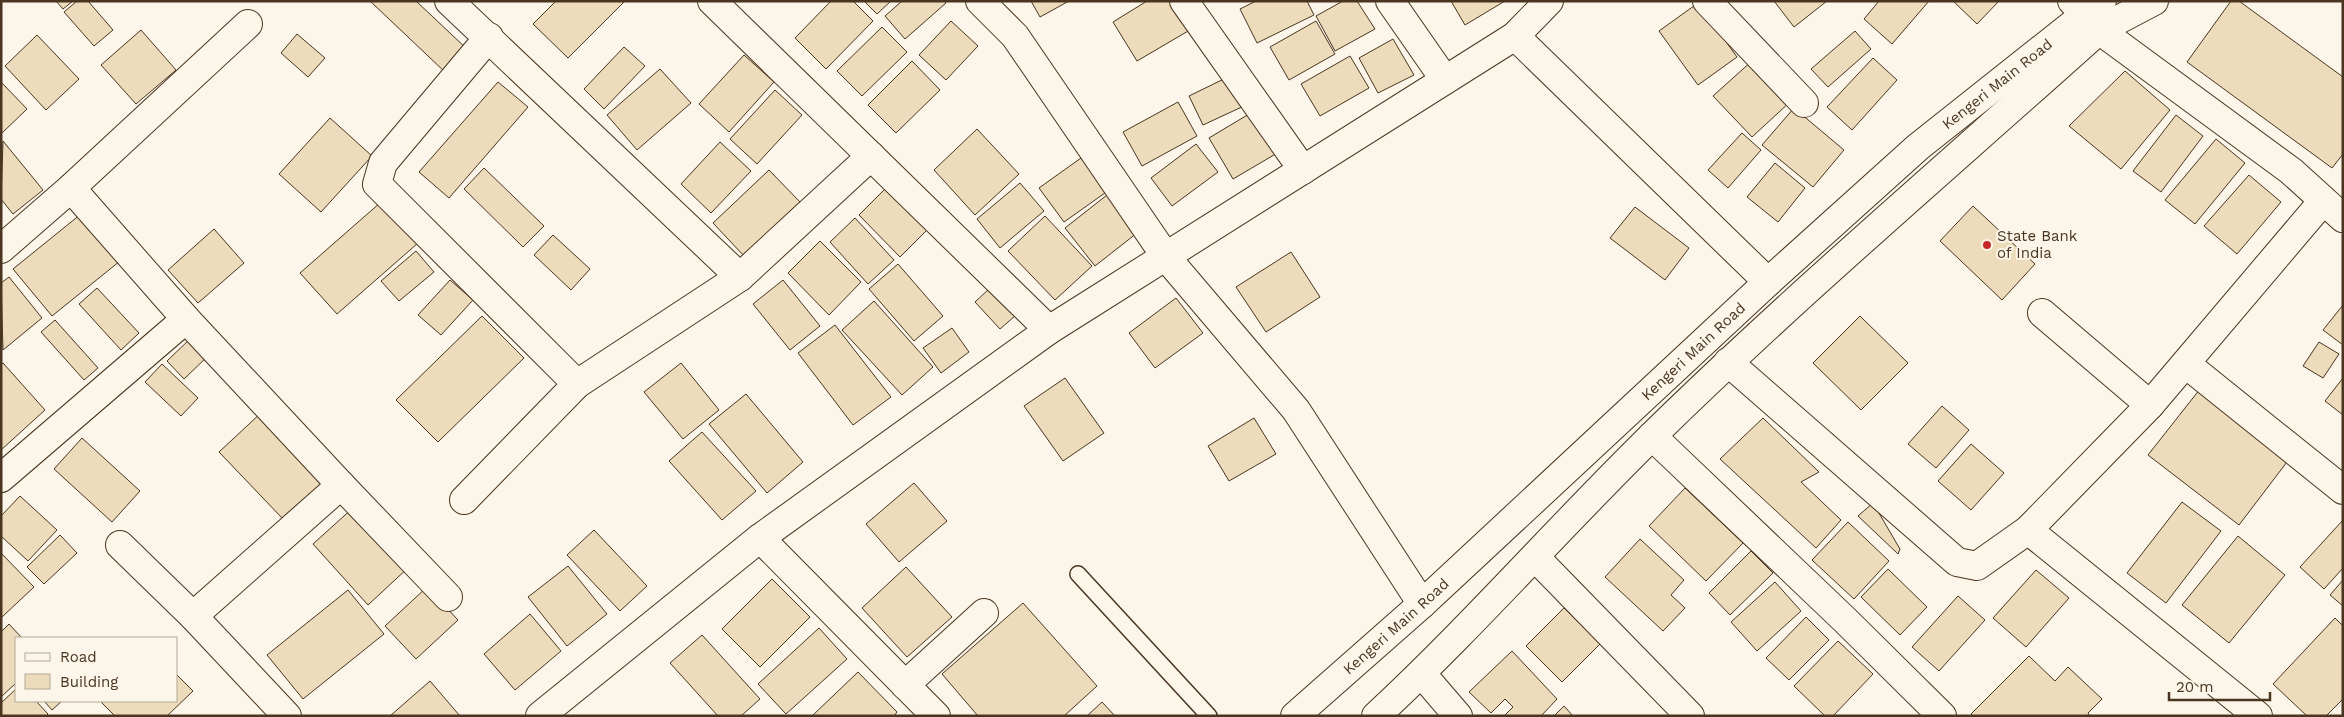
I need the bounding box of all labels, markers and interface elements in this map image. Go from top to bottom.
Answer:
street label: Kengeri Main Road [1939,35,2056,133]
place label: State Bank of India [1997,227,2078,262]
marker: State Bank of India [1981,239,1993,251]
street label: Kengeri Main Road [1638,299,1749,404]
street label: Kengeri Main Road [1340,575,1453,678]
legend [15,637,178,702]
text: Road [60,648,97,666]
scale bar [2169,670,2270,702]
text: Building [60,673,118,691]
text: 20 m [2176,678,2214,696]

